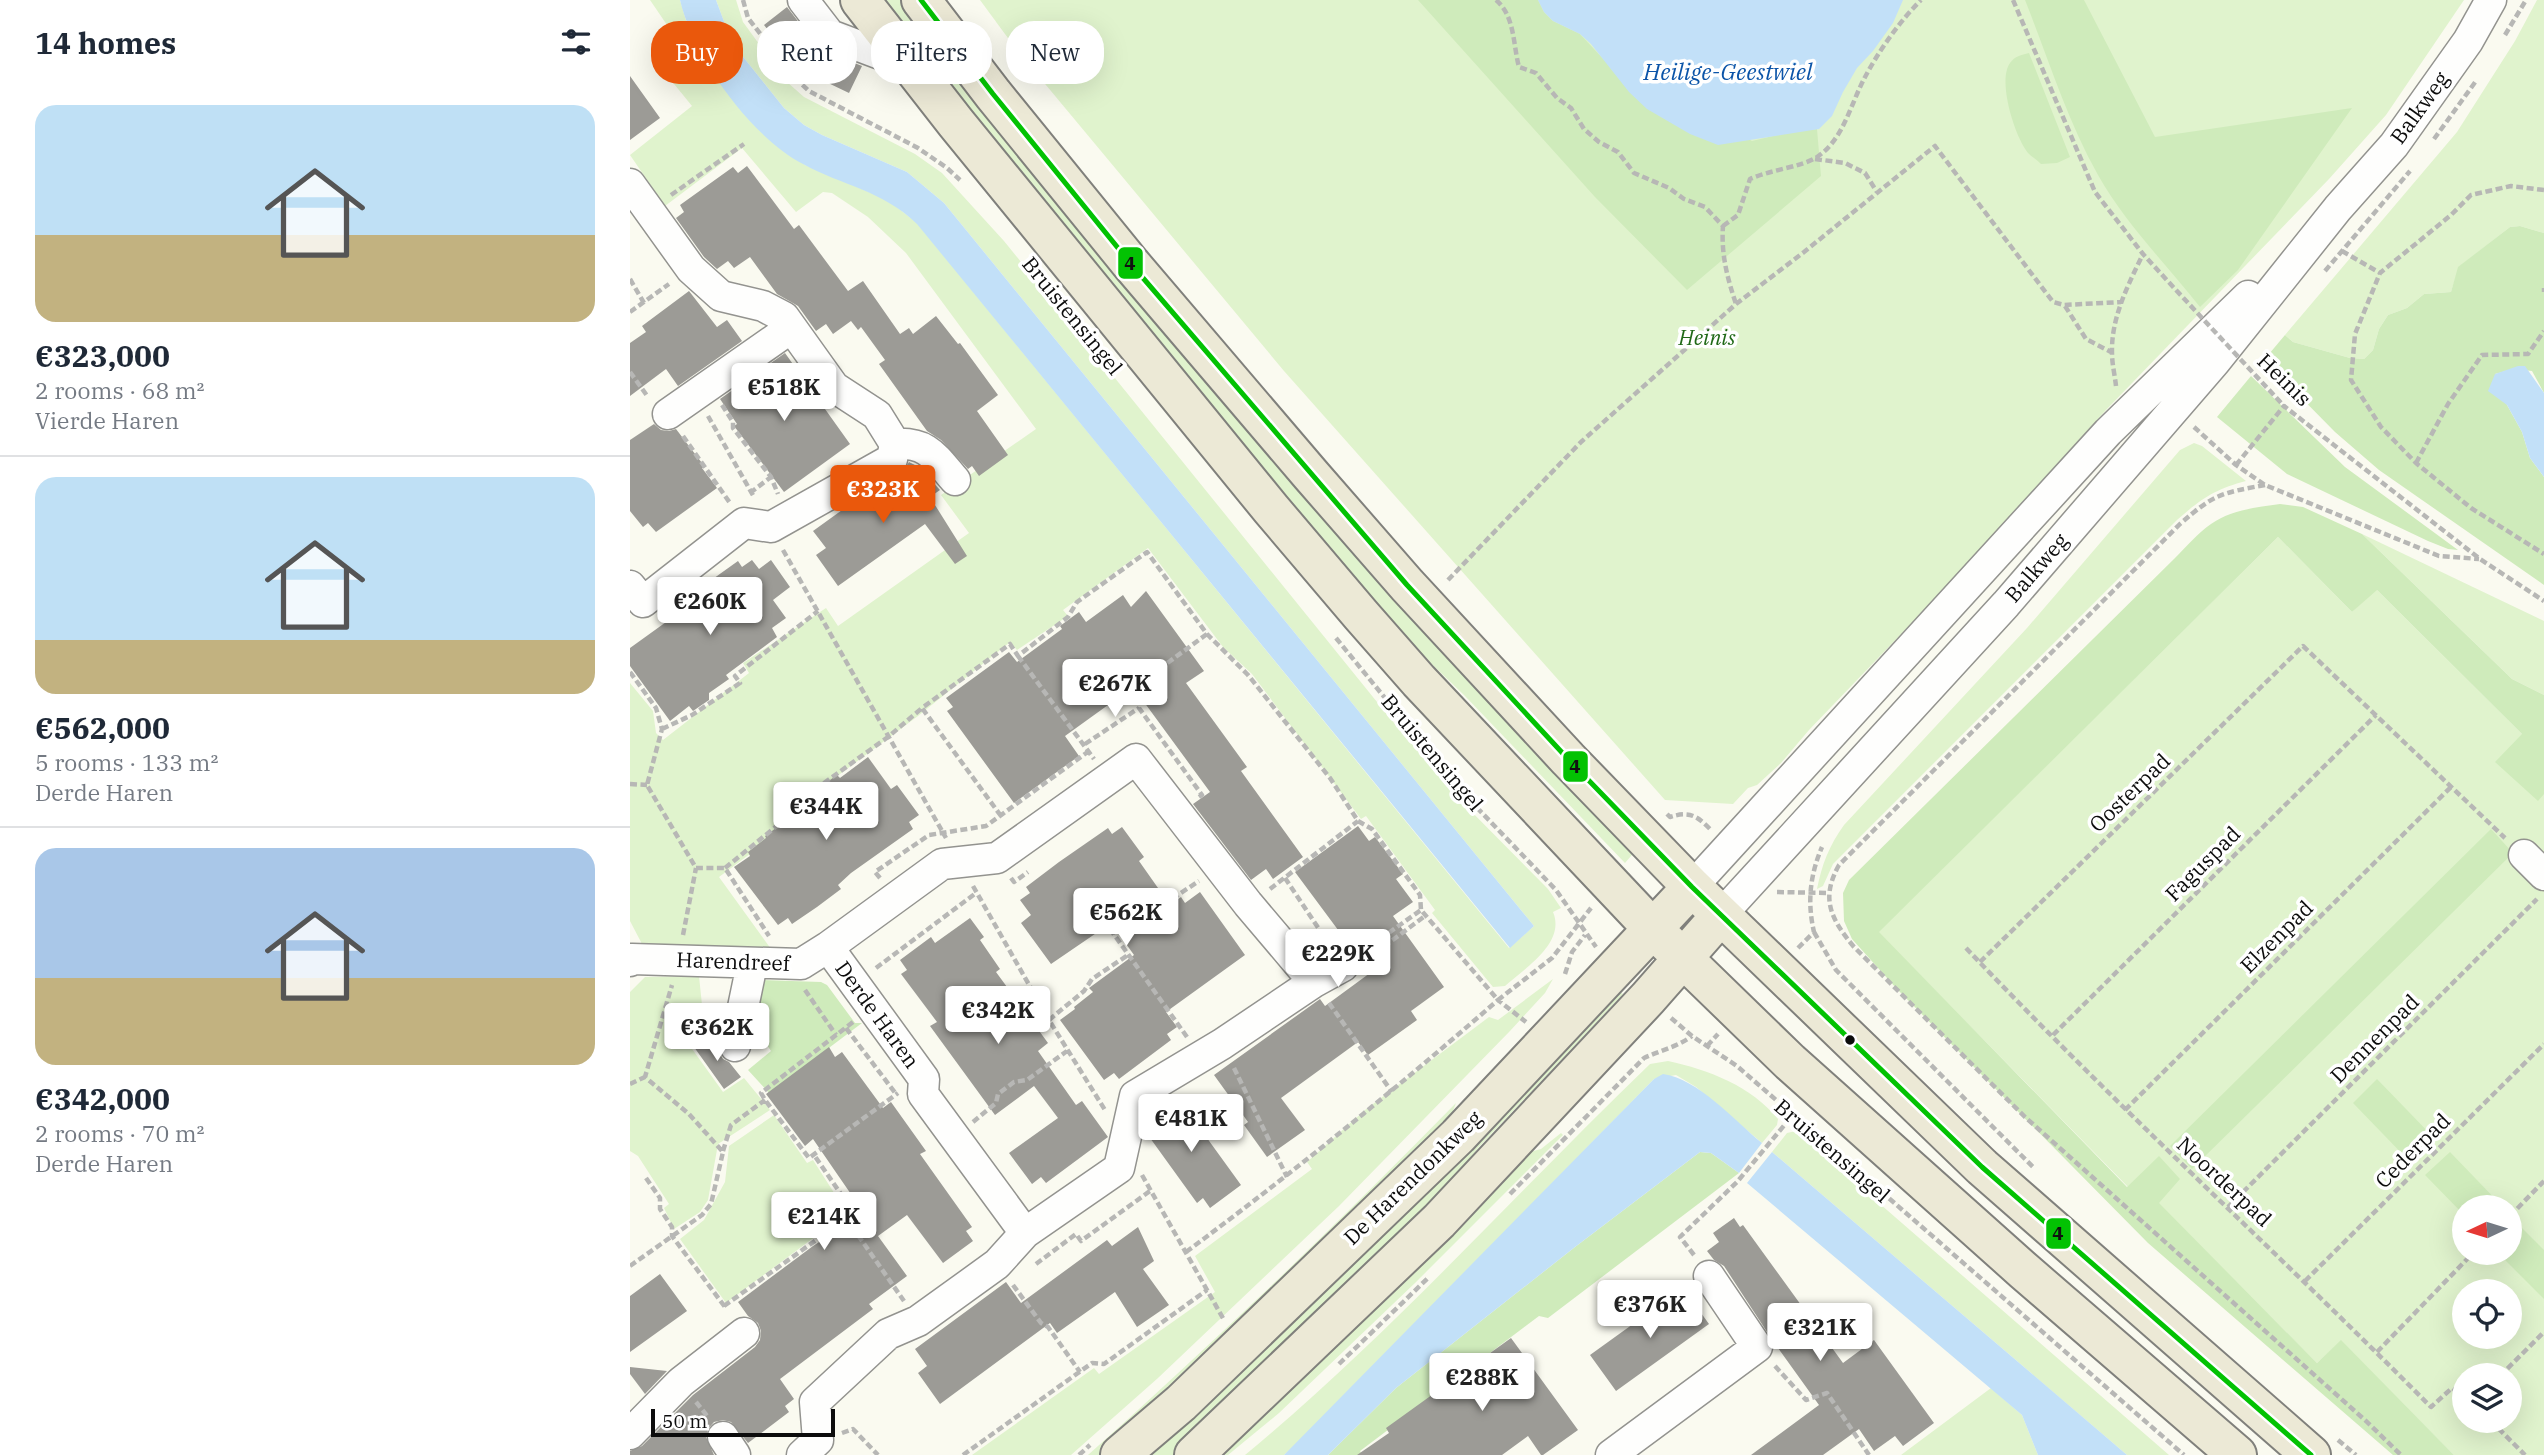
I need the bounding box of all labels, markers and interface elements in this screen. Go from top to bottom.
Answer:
chip: Buy [651,21,743,84]
chip: Rent [757,21,857,84]
chip: Filters [871,21,992,84]
chip: New [1006,21,1104,84]
text: 14 homes [35,23,176,62]
icon: filters [557,23,595,61]
water label: Heilige-Geestwiel [1643,56,1813,86]
street label: Balkweg [2383,65,2455,149]
icon: home [252,150,378,276]
line badge: 4 [1117,246,1144,280]
street label: Bruistensingel [1016,250,1129,380]
text: 4 [1124,251,1136,275]
park label: Heinis [1678,323,1736,351]
text: €323,000 [35,336,170,375]
street label: Heinis [2252,347,2318,412]
pin: €518K [735,364,833,423]
text: €518K [747,371,821,401]
text: 2 rooms · 68 m² [35,375,205,405]
text: Vierde Haren [35,405,179,435]
pin: €323K [834,466,932,525]
text: €323K [846,473,920,503]
icon: home [252,522,378,648]
street label: Balkweg [1998,526,2074,608]
pin: €260K [661,578,759,637]
text: €260K [673,585,747,615]
pin: €267K [1066,660,1164,719]
text: €267K [1078,667,1152,697]
street label: Bruistensingel [1376,688,1490,817]
text: €562,000 [35,708,170,747]
text: 5 rooms · 133 m² [35,747,218,777]
street label: Oosterpad [2083,747,2176,838]
line badge: 4 [1562,750,1589,783]
text: 4 [1569,754,1581,778]
text: Derde Haren [35,777,173,807]
pin: €344K [777,782,875,842]
text: €344K [789,790,863,820]
street label: Faguspad [2159,819,2246,907]
pin: €562K [1077,888,1175,948]
icon: home [252,893,378,1019]
street label: Elzenpad [2234,894,2319,979]
text: €562K [1089,896,1163,926]
pin: €229K [1289,930,1387,989]
text: €229K [1301,937,1375,967]
street label: Harendreef [676,945,792,977]
street label: Derde Haren [829,955,926,1074]
pin: €342K [949,986,1047,1046]
street label: Dennenpad [2324,988,2425,1089]
text: €342K [961,994,1035,1024]
pin: €362K [668,1004,766,1063]
text: €362K [680,1011,754,1041]
unlabelled marker [1843,1033,1857,1047]
text: €342,000 [35,1079,170,1118]
street label: Bruistensingel [1769,1092,1896,1208]
pin: €481K [1142,1094,1240,1154]
text: €481K [1154,1102,1228,1132]
street label: De Harendonkweg [1337,1104,1488,1251]
street label: Cederpad [2369,1106,2456,1194]
text: 2 rooms · 70 m² [35,1118,205,1148]
street label: Noorderpad [2171,1130,2278,1233]
text: Derde Haren [35,1148,173,1178]
pin: €214K [775,1192,873,1252]
north arrow [2452,1195,2522,1265]
map controls [2452,1195,2522,1433]
text: €214K [787,1200,861,1230]
line badge: 4 [2045,1217,2072,1250]
text: 4 [2052,1221,2064,1245]
button: locate [2452,1279,2522,1349]
pin: €376K [1601,1280,1699,1340]
text: €376K [1613,1288,1687,1318]
pin: €321K [1771,1304,1869,1363]
text: €321K [1783,1311,1857,1341]
pin: €288K [1433,1354,1531,1413]
text: €288K [1445,1361,1519,1391]
button: layers [2452,1363,2522,1433]
scale bar [651,1406,835,1438]
text: 50 m [662,1409,707,1433]

